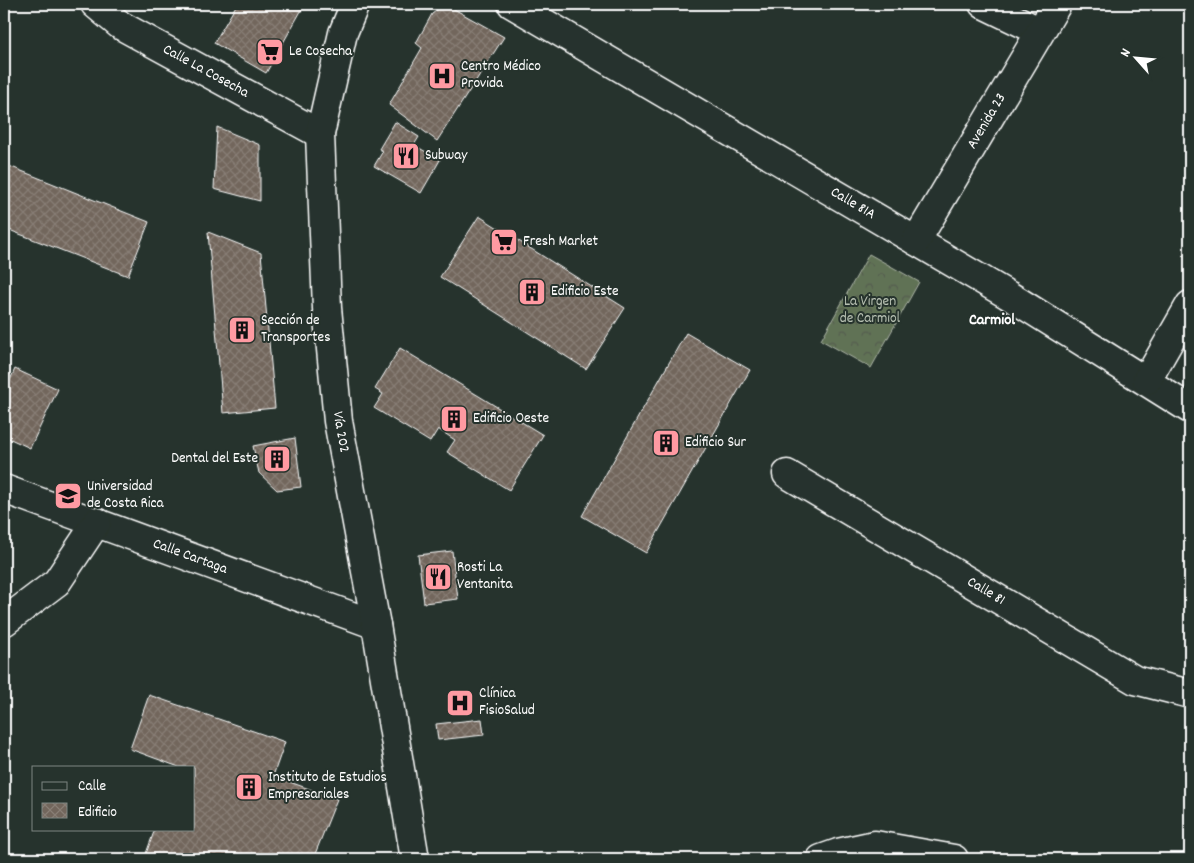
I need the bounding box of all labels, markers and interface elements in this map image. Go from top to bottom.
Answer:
north arrow [1112,32,1162,82]
supermarket icon: Le Cosecha [255,37,285,67]
street label: Calle La Cosecha [158,39,253,105]
place label: Le Cosecha [289,41,353,63]
text: N [1116,45,1137,61]
place label: Centro Médico Provida [461,56,541,95]
hospital icon: Centro Médico Provida [427,61,457,91]
street label: Avenida 23 [962,89,1012,154]
restaurant icon: Subway [391,141,421,171]
place label: Subway [425,145,468,167]
street label: Calle 81A [826,182,879,226]
supermarket icon: Fresh Market [489,227,519,257]
place label: Fresh Market [523,231,599,253]
building icon: Edificio Este [517,277,547,307]
place label: Edificio Este [551,281,619,303]
park label: La Virgen de Carmiol [840,291,901,330]
district label: Carmiol [969,309,1015,332]
place label: Sección de Transportes [261,310,330,349]
building icon: Sección de Transportes [227,315,257,345]
building icon: Edificio Oeste [439,404,469,434]
place label: Edificio Oeste [473,408,549,430]
street label: Vía 202 [326,410,355,455]
building icon: Edificio Sur [651,428,681,458]
place label: Edificio Sur [685,432,746,454]
building icon: Dental del Este [262,444,292,474]
place label: Dental del Este [171,448,258,470]
place label: Universidad de Costa Rica [87,476,165,515]
school or university icon: Universidad de Costa Rica [53,481,83,511]
street label: Calle Cartaga [150,533,231,581]
place label: Rosti La Ventanita [457,557,514,596]
restaurant icon: Rosti La Ventanita [423,562,453,592]
street label: Calle 81 [963,572,1009,612]
place label: Clínica FisioSalud [479,683,535,722]
hospital icon: Clínica FisioSalud [445,688,475,718]
legend [32,766,195,830]
place label: Instituto de Estudios Empresariales [268,767,387,806]
building icon: Instituto de Estudios Empresariales [234,772,264,802]
text: Calle [78,776,107,798]
text: Edificio [78,802,117,824]

